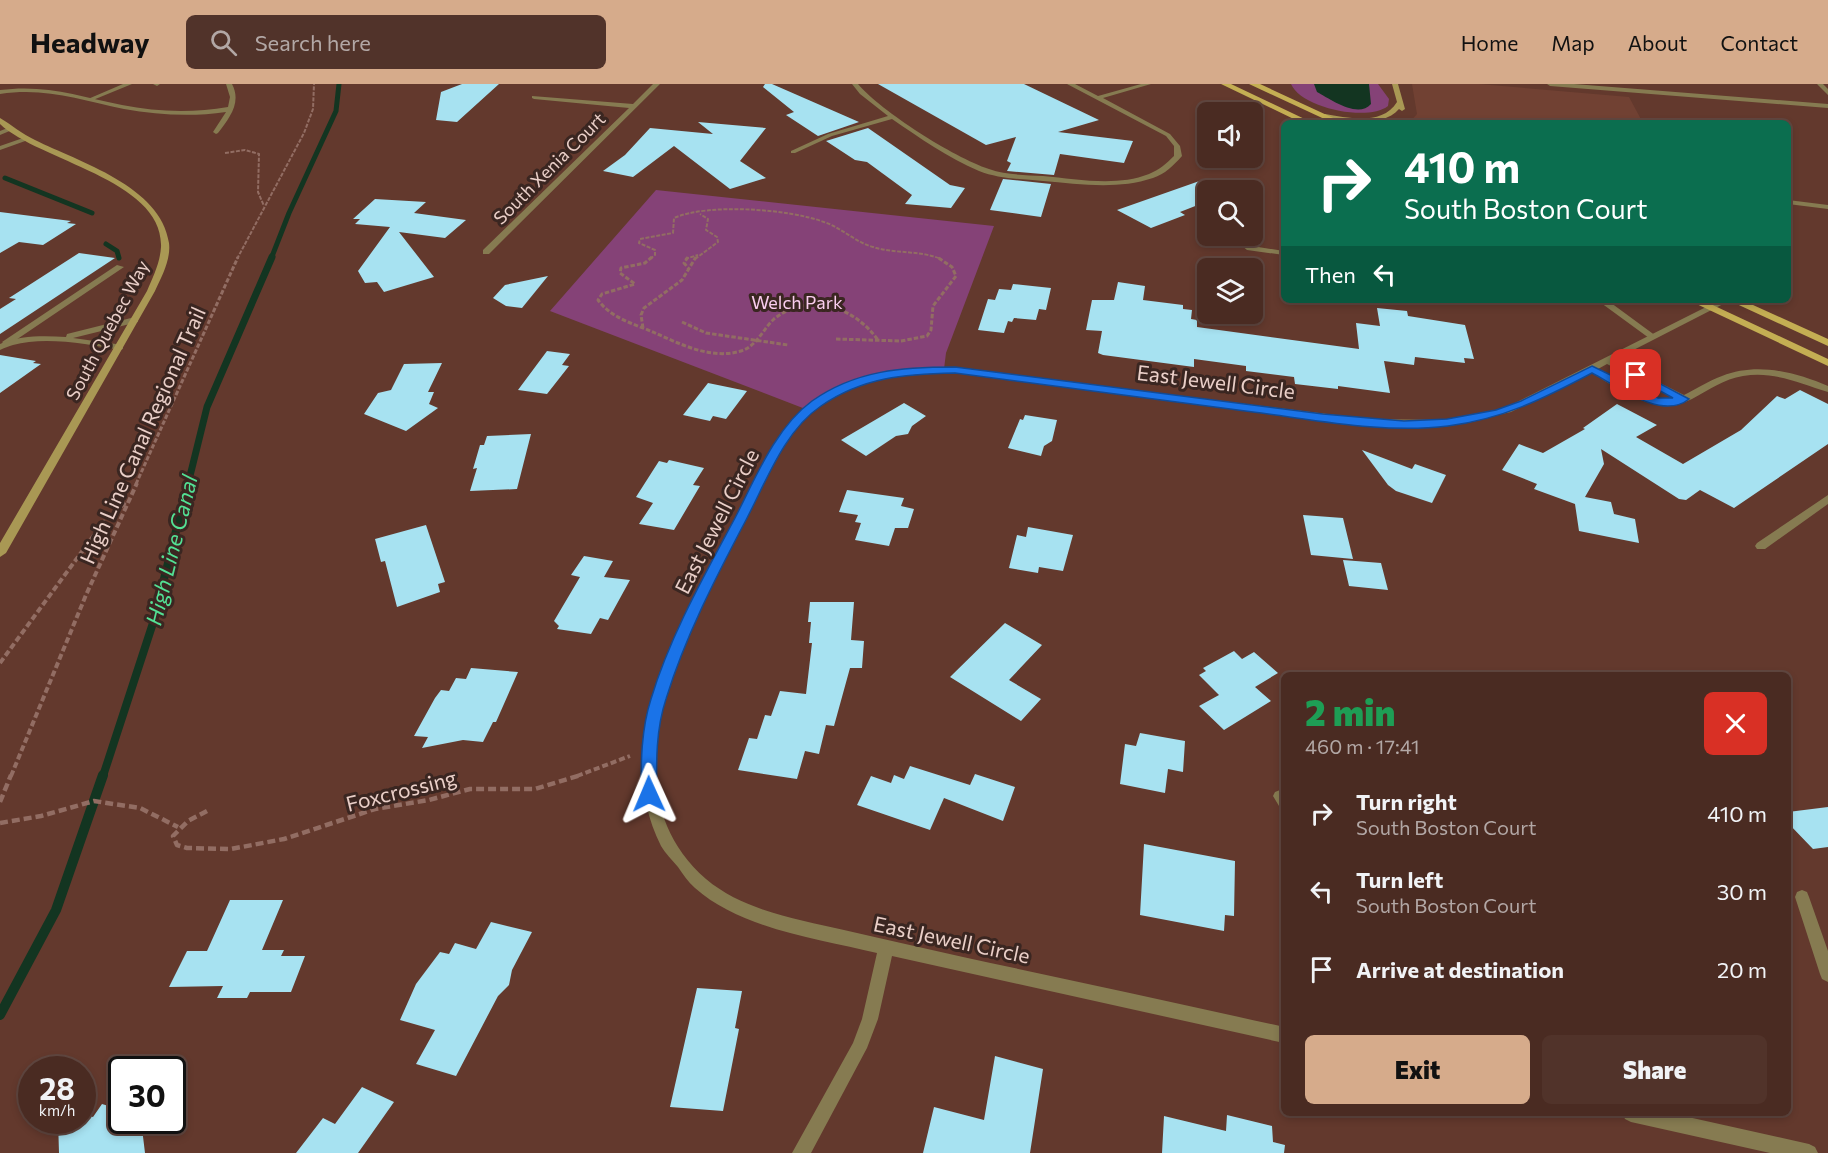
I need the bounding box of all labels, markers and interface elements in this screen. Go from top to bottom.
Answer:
search box [186,15,606,69]
text: Headway [30,25,150,59]
icon: search [207,26,240,59]
text: Search here [255,29,371,56]
text: Home [1461,30,1518,55]
text: Map [1551,30,1595,55]
text: About [1628,30,1687,55]
text: Contact [1720,30,1798,55]
map controls [1197,102,1263,324]
button: sound [1197,102,1263,168]
street label: South Xenia Court [489,108,609,228]
text: 410 m [1404,140,1520,192]
icon: right [1305,144,1383,222]
button: search [1197,180,1263,246]
text: South Boston Court [1404,192,1647,225]
street label: South Quebec Way [61,256,153,404]
button: layers [1197,258,1263,324]
icon: left [1368,258,1401,291]
text: Then [1305,261,1356,288]
park label: Welch Park [751,291,843,313]
street label: High Line Canal Regional Trail [74,303,210,567]
pin [1610,349,1661,400]
icon: arrive [1619,358,1652,391]
street label: East Jewell Circle [1135,359,1297,403]
street label: East Jewell Circle [669,444,763,598]
water label: High Line Canal [140,472,202,628]
text: 2 min [1305,689,1395,733]
button: close [1704,692,1767,755]
text: 460 m · 17:41 [1305,734,1420,758]
position arrow [617,762,681,826]
street label: Foxcrossing [343,764,459,816]
text: Turn right [1356,788,1457,815]
icon: right [1305,797,1338,830]
text: 410 m [1707,800,1767,827]
text: South Boston Court [1356,815,1536,839]
text: Turn left [1356,866,1443,893]
icon: left [1305,875,1338,908]
text: 30 m [1717,878,1767,905]
text: South Boston Court [1356,893,1536,917]
street label: East Jewell Circle [871,910,1033,968]
icon: arrive [1305,953,1338,986]
text: Arrive at destination [1356,956,1564,983]
text: 20 m [1717,956,1767,983]
button: Exit [1305,1035,1530,1104]
button: Share [1542,1035,1767,1104]
speed limit sign: 30 [108,1056,186,1134]
text: 28 [39,1069,75,1106]
text: km/h [39,1101,75,1119]

